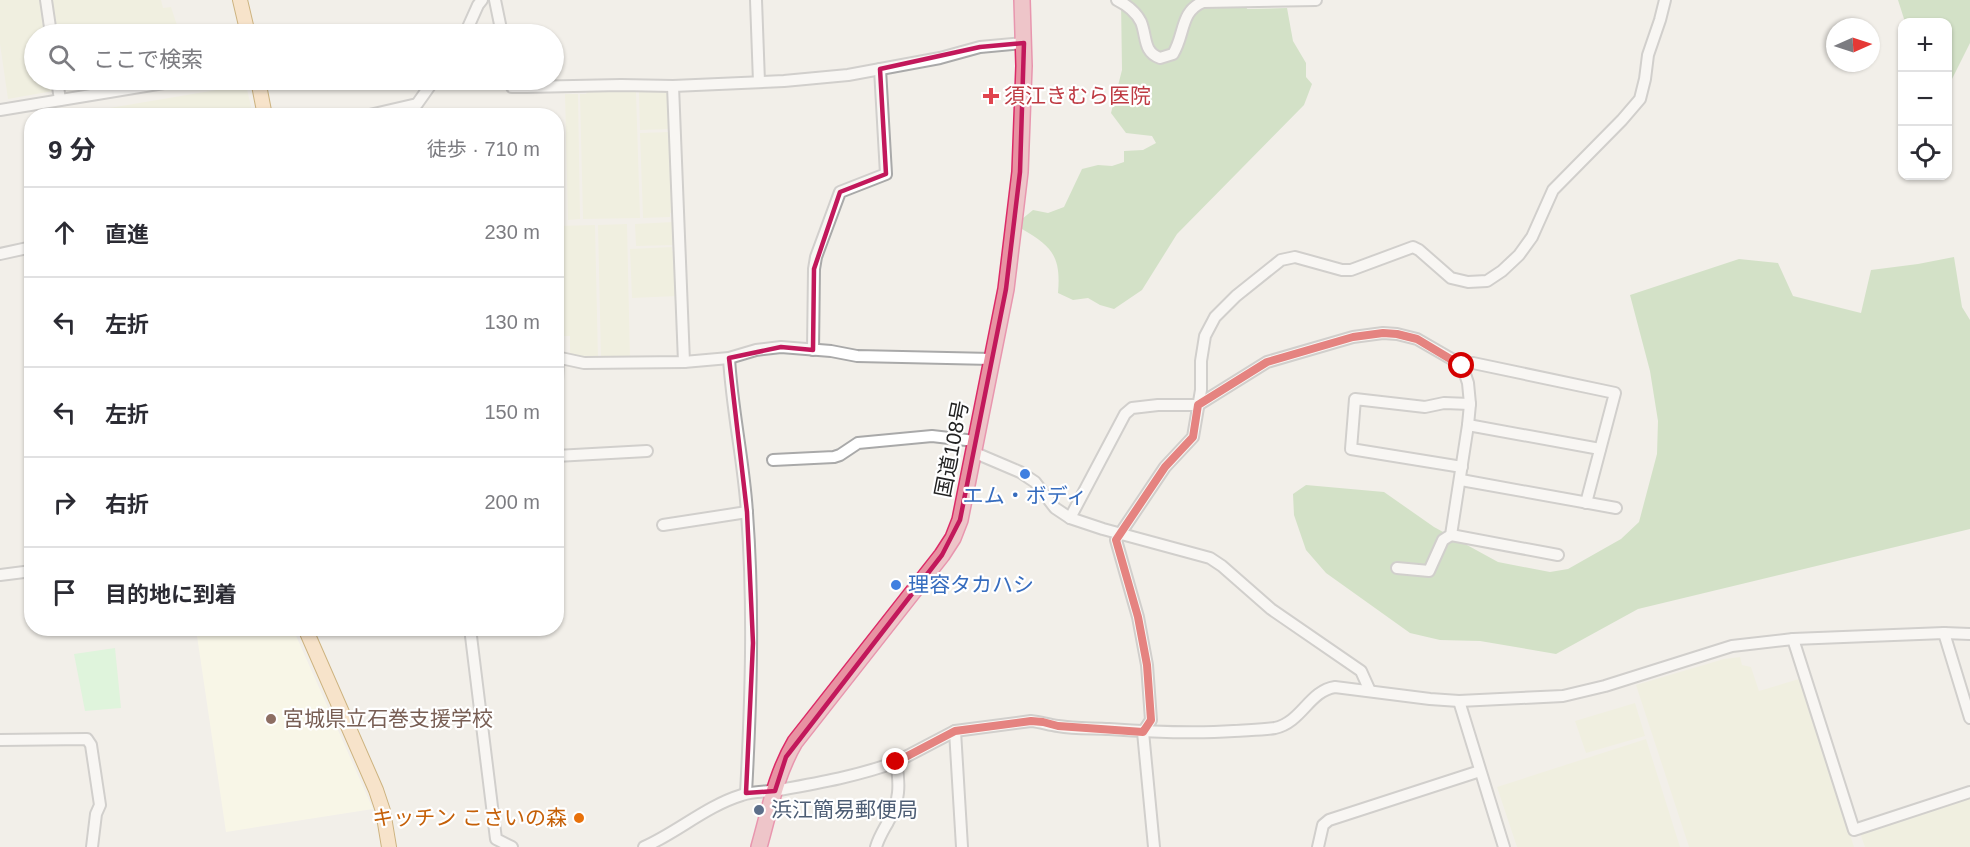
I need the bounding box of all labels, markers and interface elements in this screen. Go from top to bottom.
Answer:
north arrow [1826,18,1880,72]
map controls [1898,18,1952,180]
button: + [1898,18,1952,72]
search box [24,24,564,90]
icon: search [45,41,78,74]
text: ここで検索 [93,47,203,72]
button: − [1898,72,1952,126]
place label: 須江きむら医院 [1004,84,1151,107]
marker: 須江きむら医院 [982,87,1000,105]
button: locate [1898,126,1952,180]
text: 9 分 [48,135,96,165]
text: 徒歩 · 710 m [427,138,540,160]
icon: ahead [48,216,81,249]
text: 230 m [484,221,540,243]
text: 直進 [105,222,149,247]
icon: left [48,306,81,339]
text: 130 m [484,311,540,333]
text: 左折 [105,312,149,337]
route start [1448,352,1474,378]
icon: left [48,396,81,429]
street label: 国道108号 [931,399,972,499]
text: 150 m [484,401,540,423]
text: 左折 [105,402,149,427]
marker: エム・ボディ [1018,467,1032,481]
place label: エム・ボディ [963,484,1087,507]
icon: right [48,486,81,519]
text: 200 m [484,491,540,513]
text: 右折 [105,492,149,517]
place label: 理容タカハシ [908,573,1034,596]
icon: arrive [48,576,81,609]
marker: 理容タカハシ [889,578,903,592]
text: 目的地に到着 [105,582,237,607]
place label: 宮城県立石巻支援学校 [283,707,493,730]
marker: 宮城県立石巻支援学校 [264,712,278,726]
route end [882,748,908,774]
place label: 浜江簡易郵便局 [771,798,918,821]
marker: 浜江簡易郵便局 [752,803,766,817]
place label: キッチン こさいの森 [372,806,567,829]
marker: キッチン こさいの森 [572,811,586,825]

